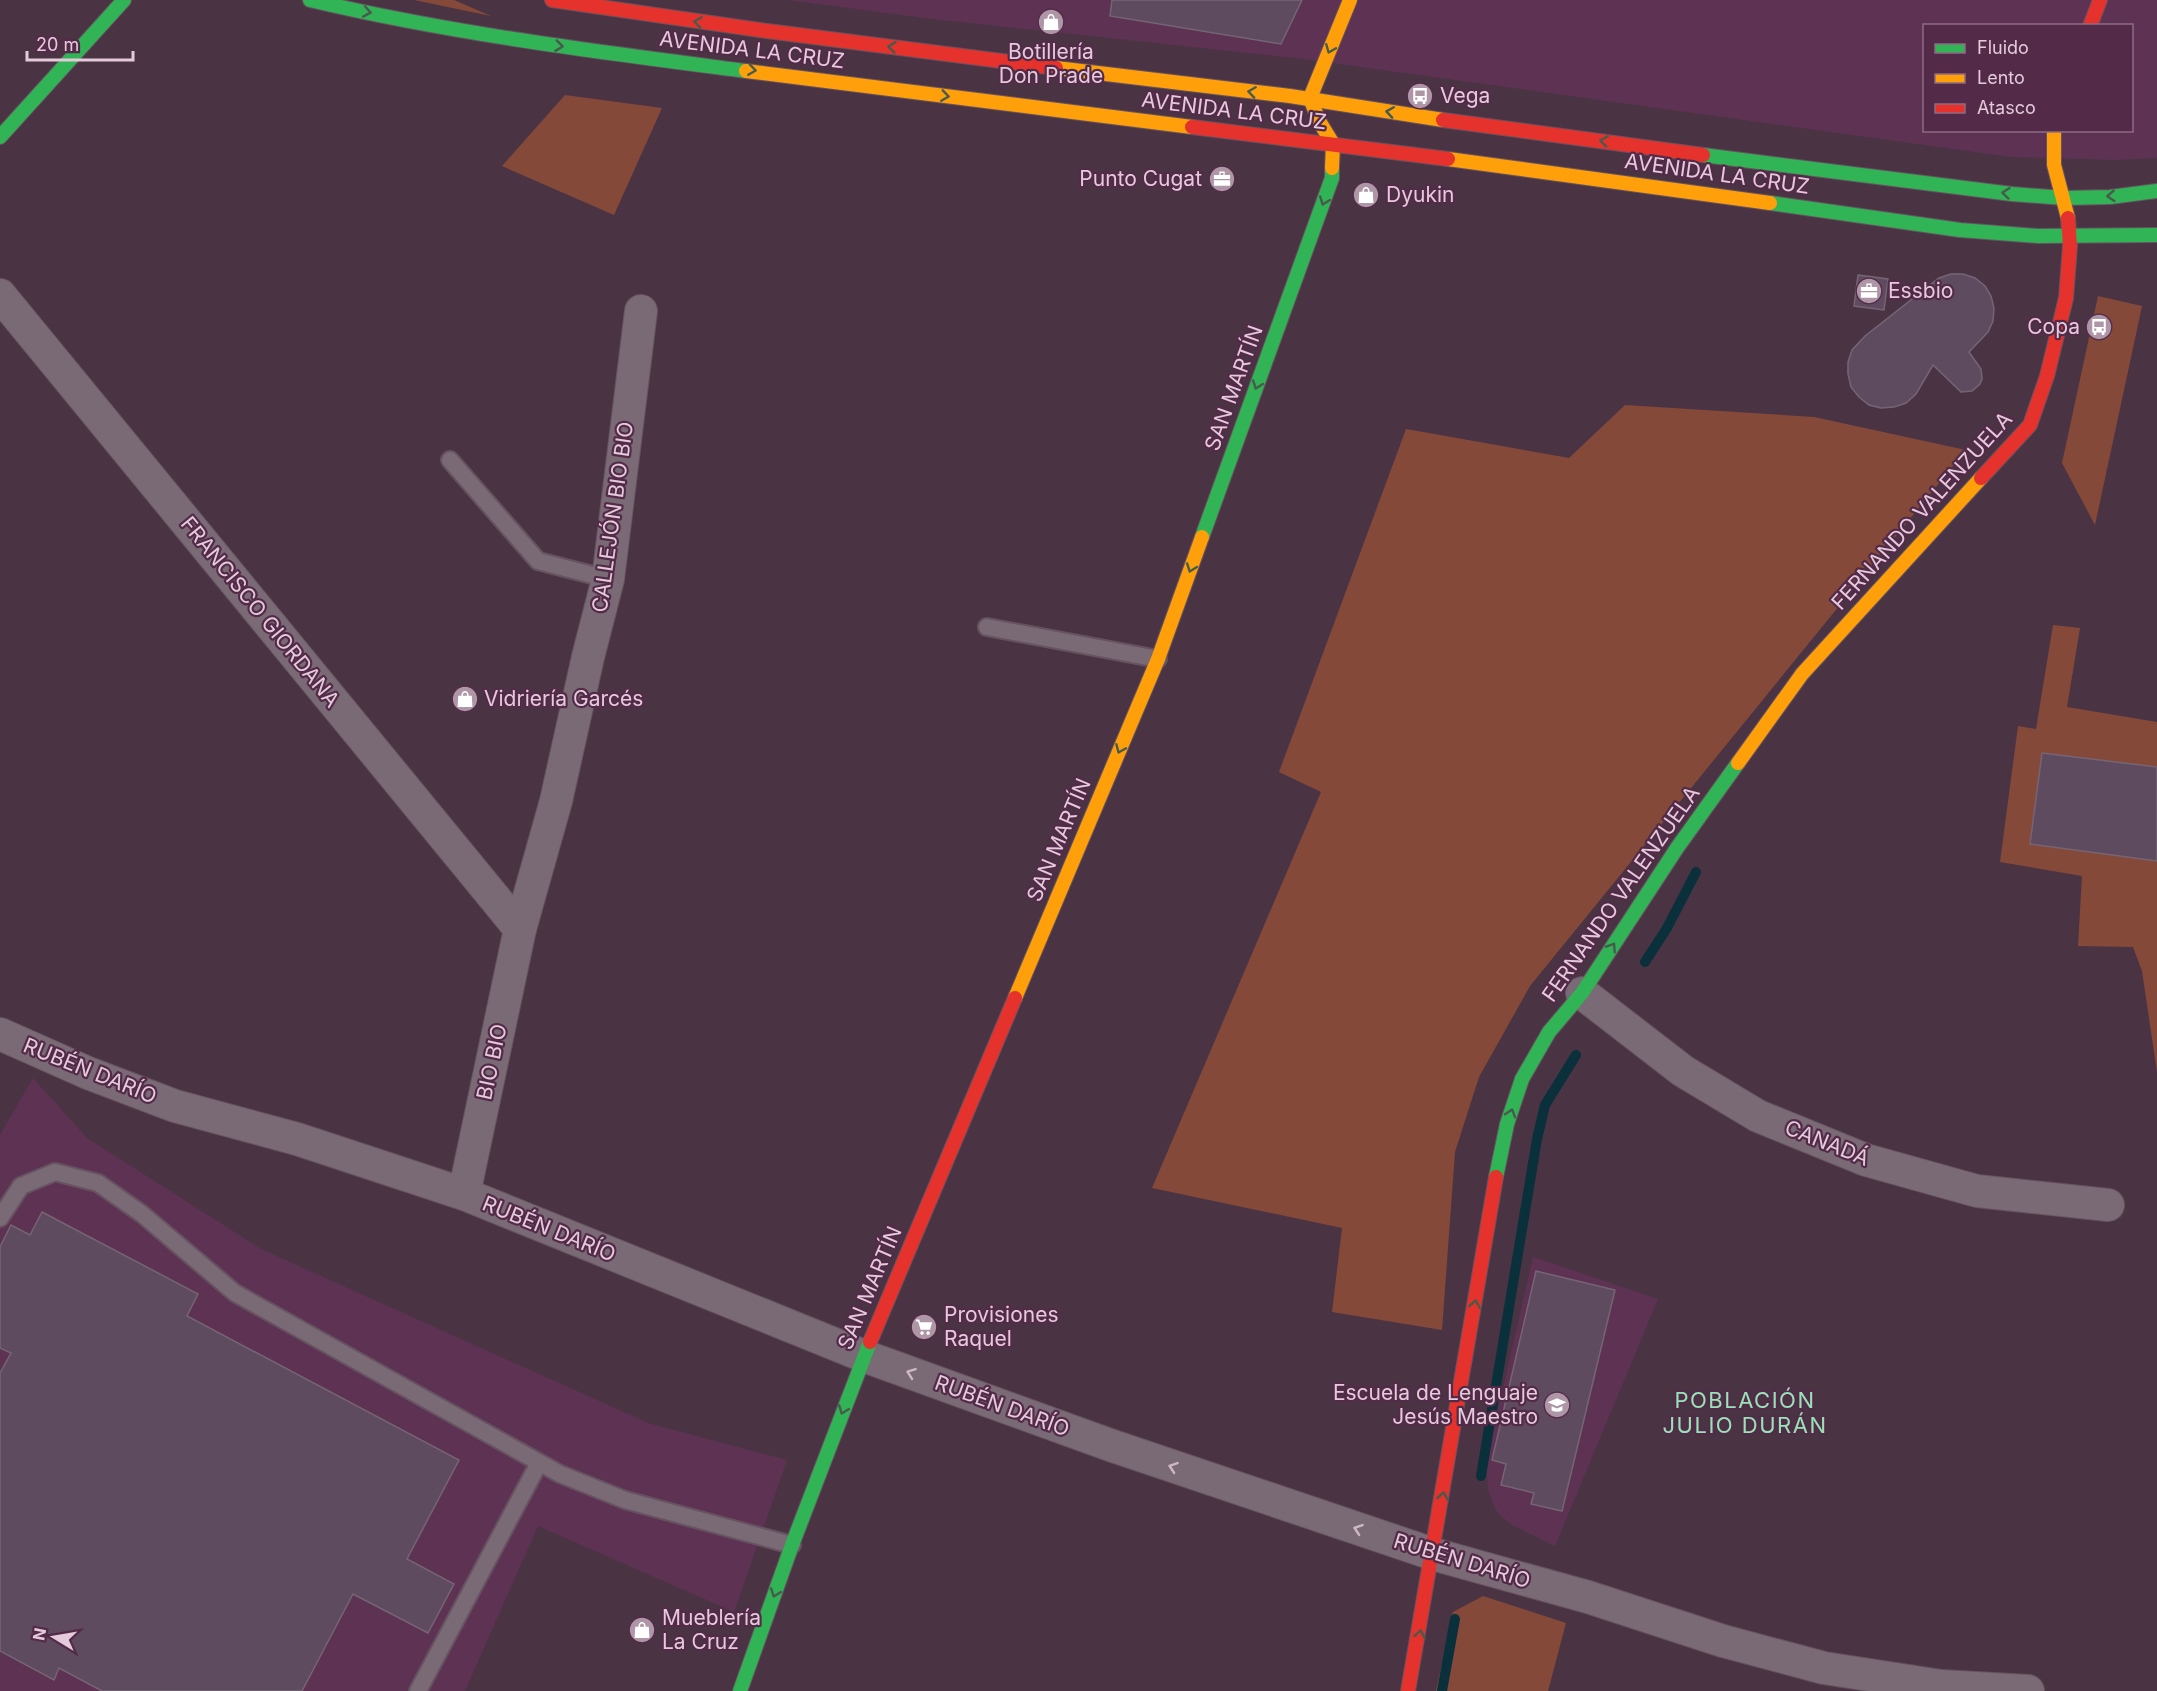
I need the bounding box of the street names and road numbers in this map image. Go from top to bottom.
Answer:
street label: AVENIDA LA CRUZ [658,26,846,73]
street label: AVENIDA LA CRUZ [1140,87,1328,134]
street label: AVENIDA LA CRUZ [1623,148,1811,199]
street label: SAN MARTÍN [1198,321,1268,454]
street label: FERNANDO VALENZUELA [1826,407,2017,615]
street label: CALLEJÓN BIO BIO [586,420,638,614]
street label: FRANCISCO GIORDANA [176,511,345,712]
street label: SAN MARTÍN [1020,774,1096,905]
street label: FERNANDO VALENZUELA [1537,781,1705,1006]
street label: BIO BIO [471,1022,512,1102]
street label: RUBÉN DARÍO [20,1032,161,1109]
street label: CANADÁ [1781,1113,1873,1171]
street label: RUBÉN DARÍO [479,1190,620,1267]
street label: SAN MARTÍN [831,1222,907,1353]
street label: RUBÉN DARÍO [931,1369,1073,1441]
street label: RUBÉN DARÍO [1391,1527,1534,1593]

